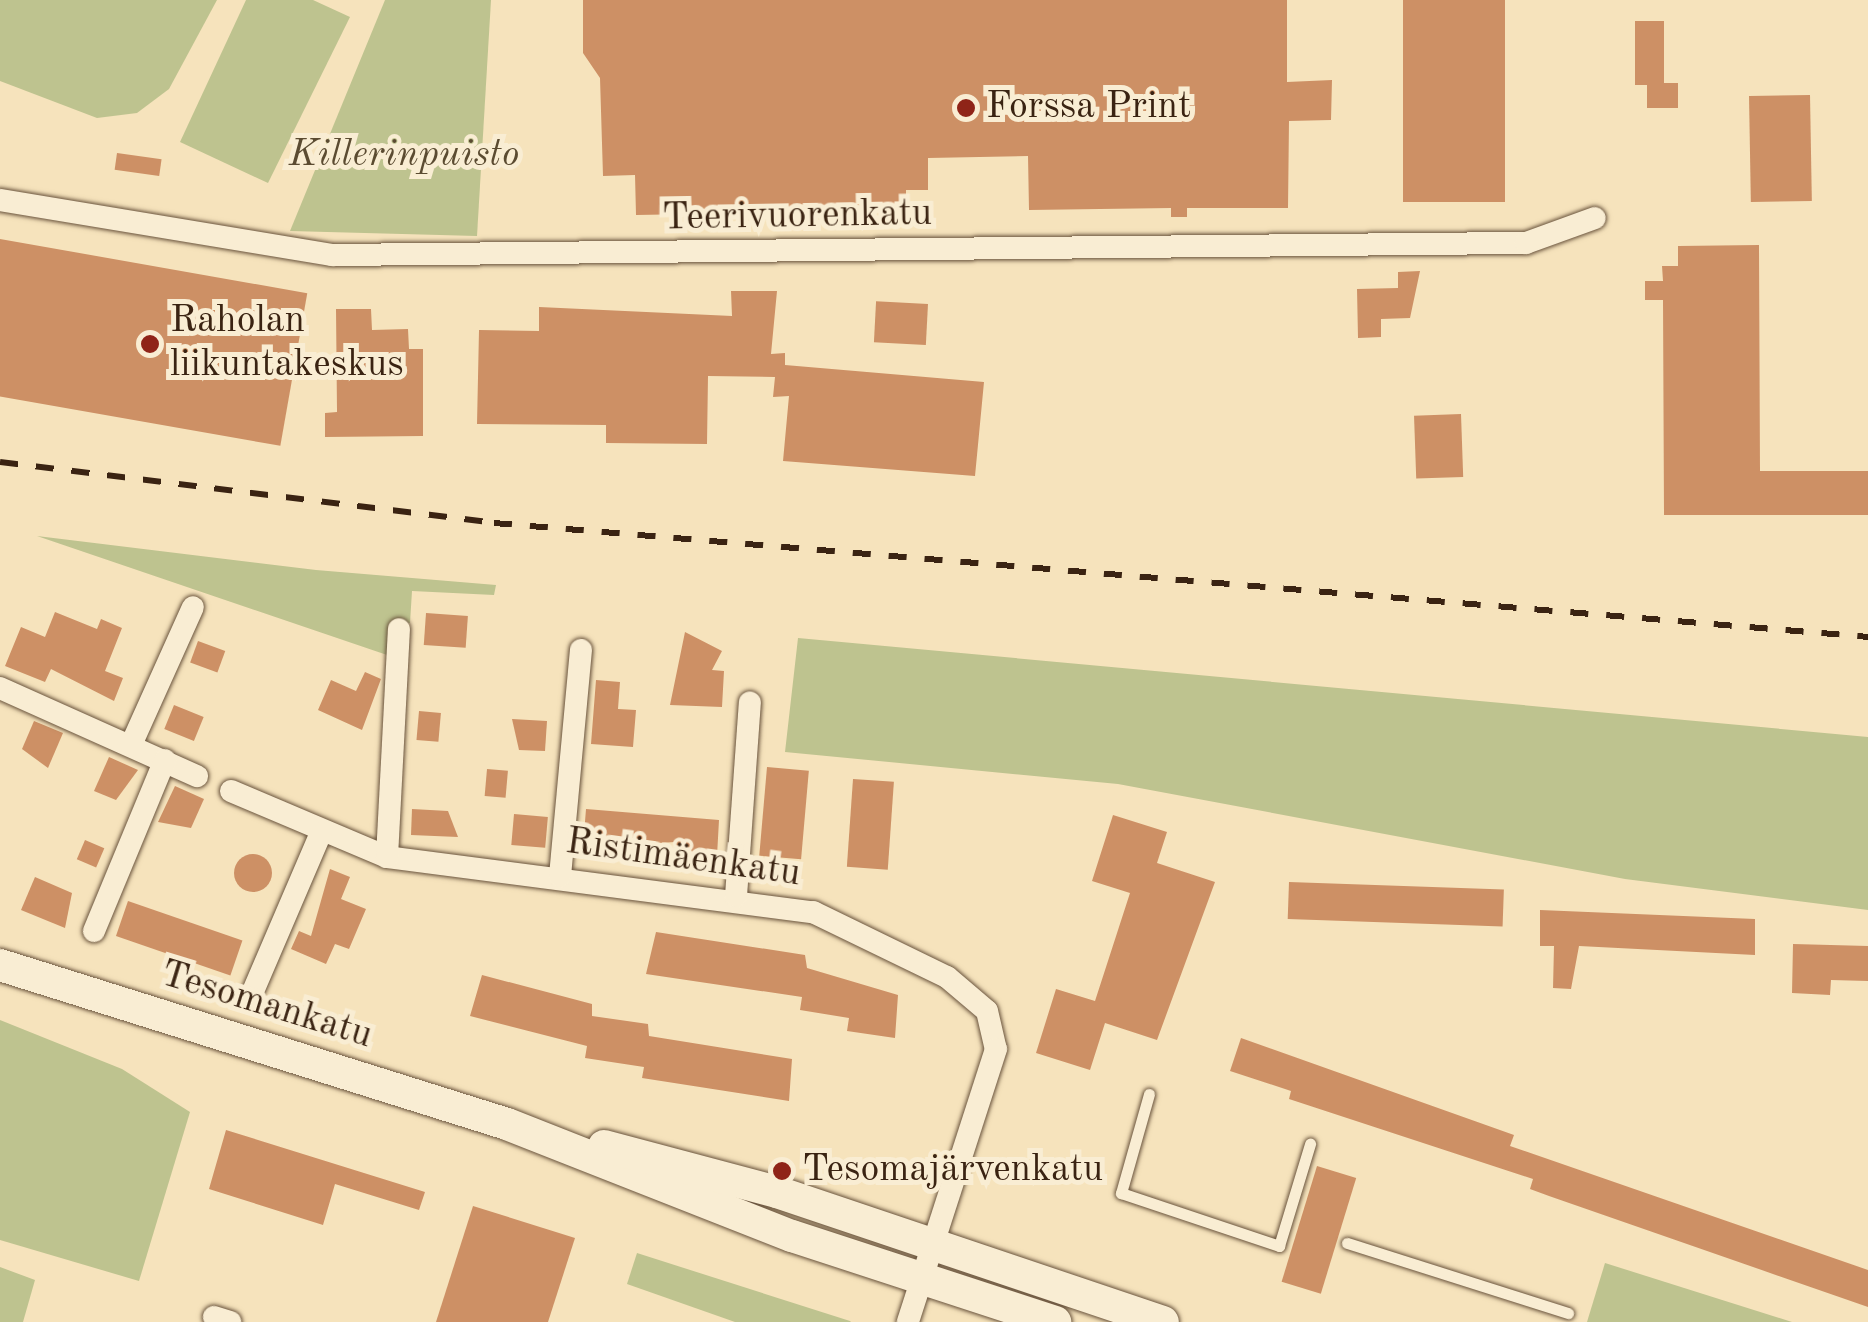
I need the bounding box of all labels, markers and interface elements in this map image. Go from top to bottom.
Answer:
place label: Forssa Print [986,85,1191,131]
marker: Forssa Print [955,97,977,119]
park label: Killerinpuisto [289,133,519,179]
street label: Teerivuorenkatu [661,192,933,242]
place label: Raholan liikuntakeskus [170,299,404,388]
marker: Raholan liikuntakeskus [139,333,161,355]
street label: Ristimäenkatu [563,820,803,898]
street label: Tesomankatu [155,952,377,1060]
place label: Tesomajärvenkatu [802,1148,1103,1194]
marker: Tesomajärvenkatu [771,1160,793,1182]

